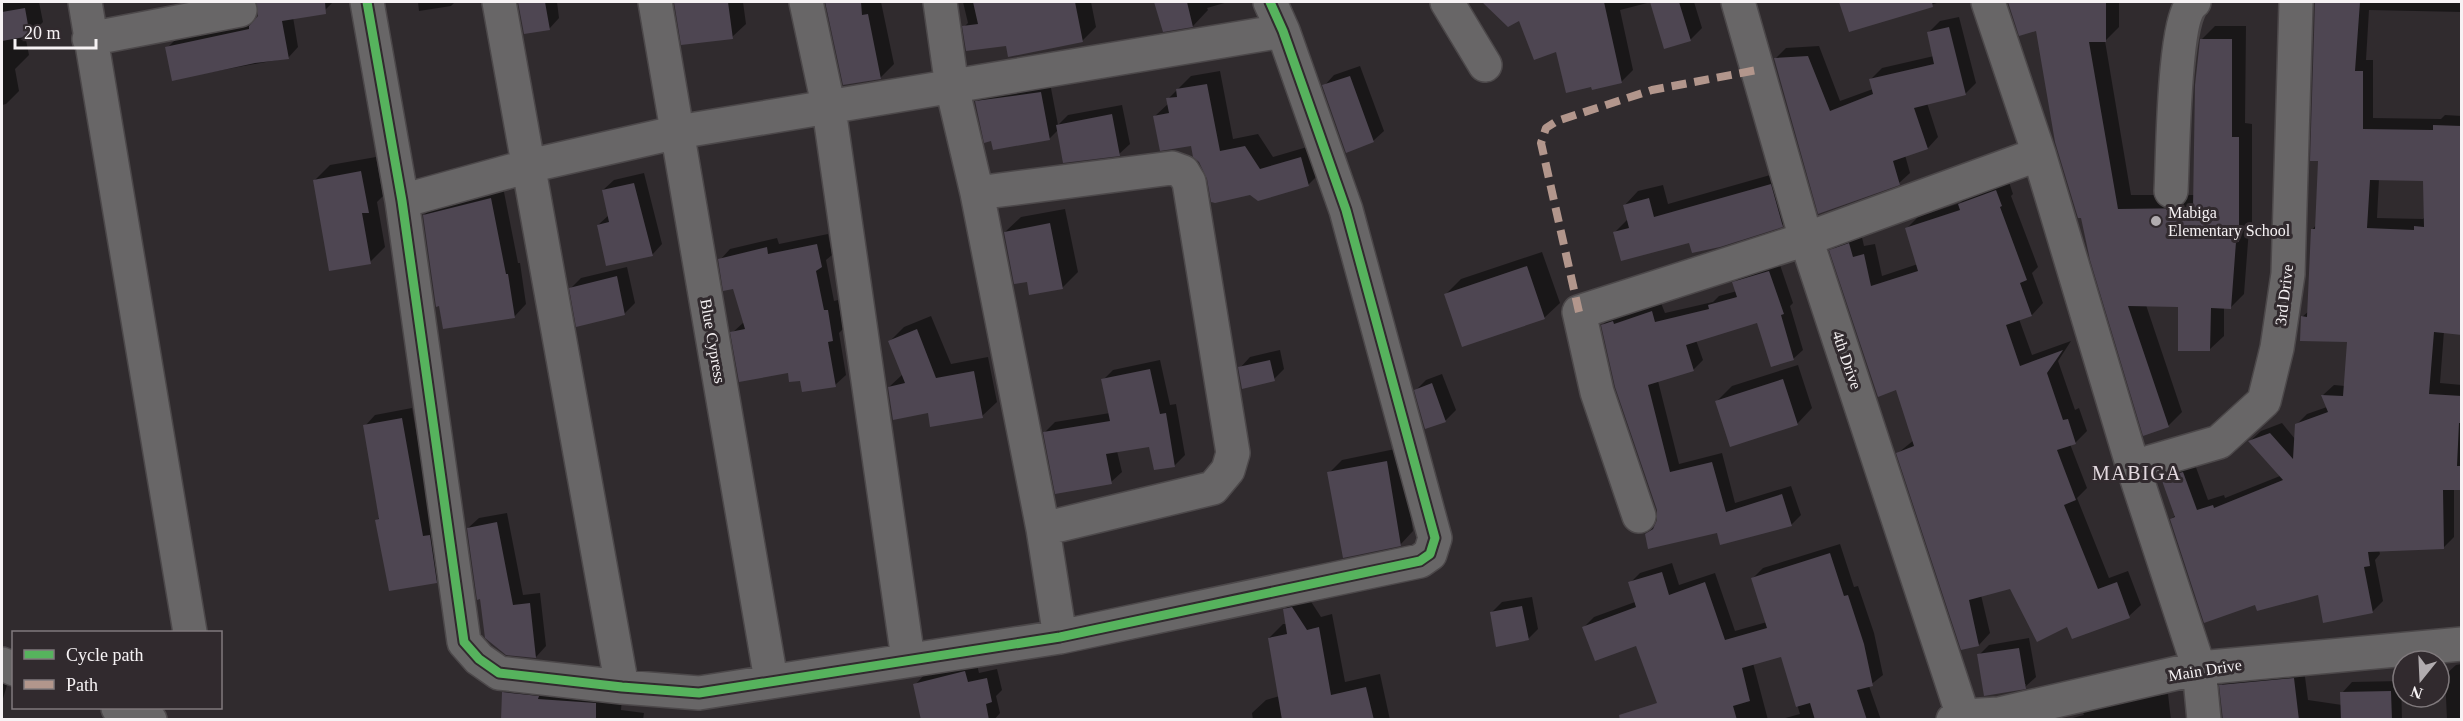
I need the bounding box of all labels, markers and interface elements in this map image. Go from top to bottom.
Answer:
scale bar [15,12,96,50]
text: 20 m [24,23,61,43]
place label: Mabiga Elementary School [2168,204,2291,240]
marker: Mabiga Elementary School [2149,214,2163,228]
street label: 3rd Drive [2272,263,2296,327]
street label: Blue Cypress [696,297,729,385]
street label: 4th Drive [1829,328,1865,392]
district label: MABIGA [2092,462,2182,484]
legend [12,631,222,709]
text: Cycle path [66,645,143,665]
north arrow [2391,649,2451,709]
street label: Main Drive [2167,656,2243,684]
text: Path [66,675,98,695]
text: N [2408,683,2425,703]

